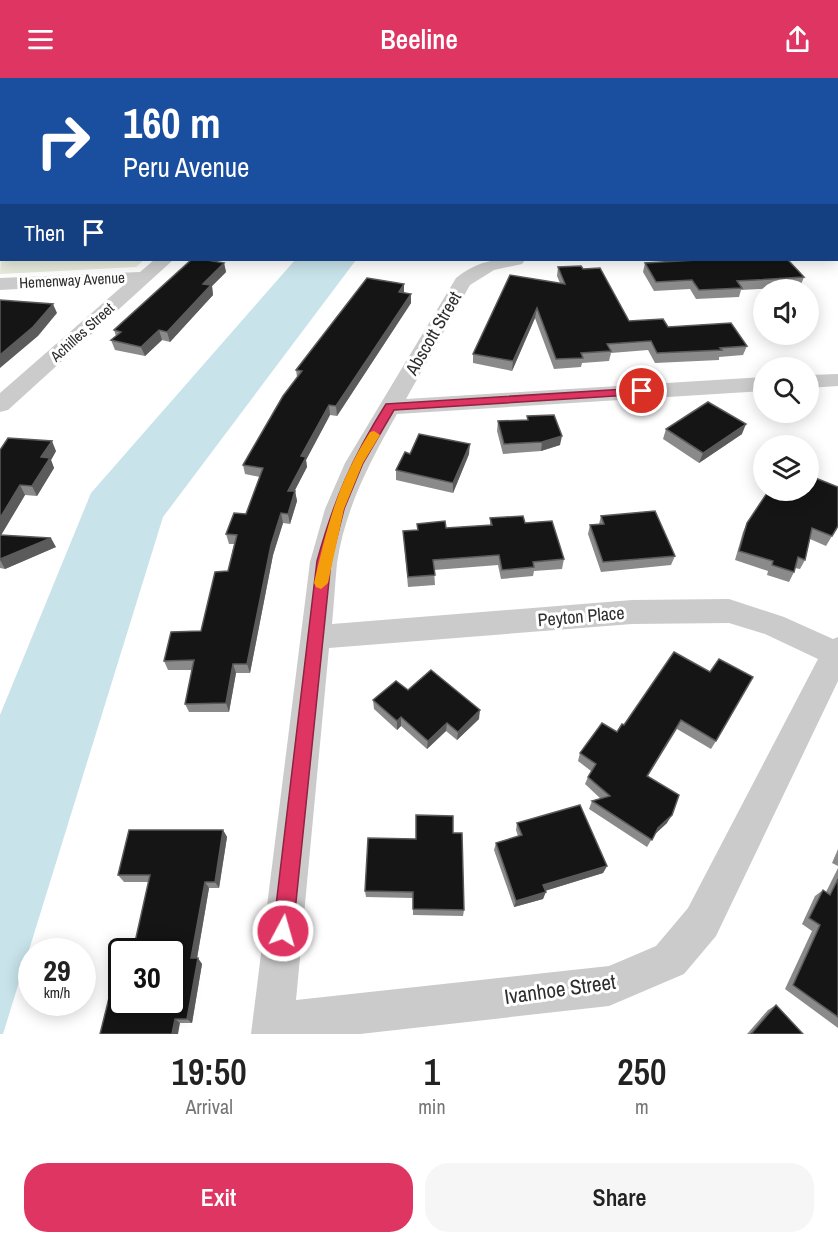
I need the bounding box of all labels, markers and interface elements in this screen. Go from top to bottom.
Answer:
text: Beeline [380,21,458,57]
icon: menu [24,23,57,56]
icon: share [781,23,814,56]
text: 160 m [123,95,221,151]
icon: right [24,102,102,180]
text: Peru Avenue [123,149,249,185]
icon: arrive [77,216,110,249]
text: Then [24,218,65,248]
street label: Hemenway Avenue [19,267,126,293]
map controls [753,279,819,501]
button: sound [753,279,819,345]
street label: Abscott Street [398,287,467,380]
street label: Achilles Street [45,297,119,367]
button: search [753,357,819,423]
pin [616,365,667,416]
icon: arrive [625,374,658,407]
button: layers [753,435,819,501]
street label: Peyton Place [537,600,625,632]
position arrow [251,899,315,963]
speed limit sign: 30 [108,938,186,1016]
text: 29 [43,950,71,990]
street label: Ivanhoe Street [503,967,618,1011]
text: km/h [44,982,70,1003]
text: 19:50 [172,1048,247,1096]
text: 1 [424,1048,440,1096]
text: 250 [617,1048,666,1096]
text: Arrival [185,1093,233,1120]
text: min [418,1093,446,1120]
text: m [635,1093,649,1120]
button: Exit [24,1163,413,1232]
button: Share [425,1163,814,1232]

